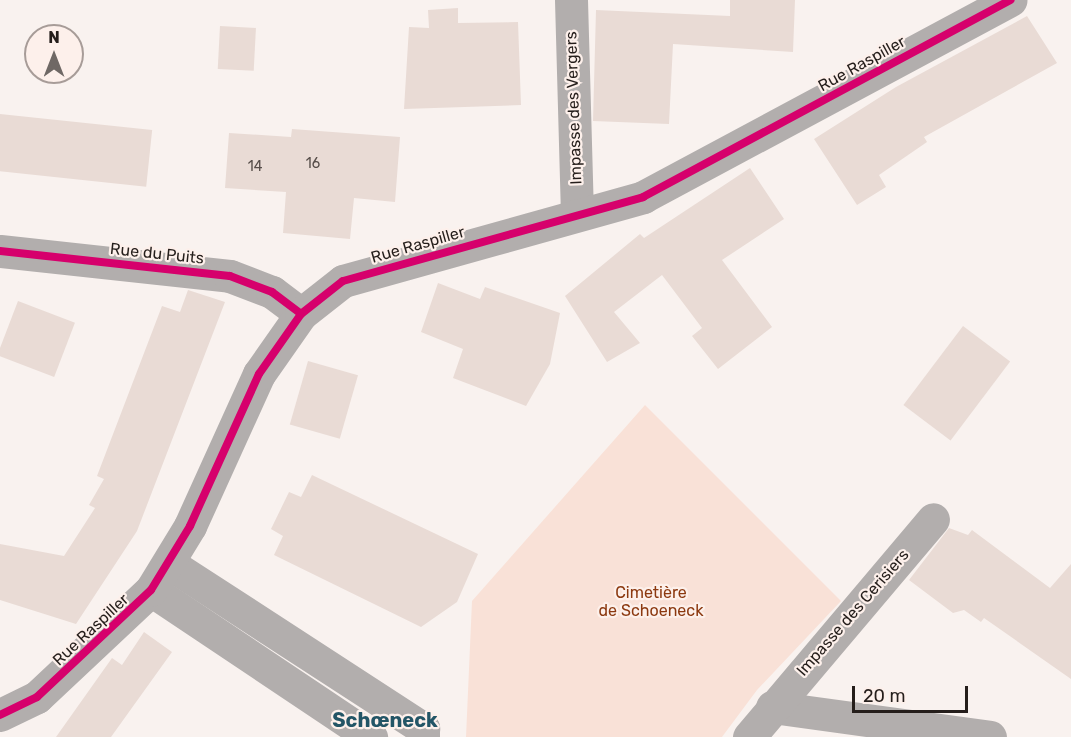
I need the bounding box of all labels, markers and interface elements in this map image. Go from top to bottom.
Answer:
north arrow [24,24,84,84]
text: N [48,28,60,47]
street label: Impasse des Vergers [562,31,586,185]
street label: Rue Raspiller [815,32,909,96]
house number: 16 [306,156,320,172]
house number: 14 [248,159,262,175]
street label: Rue Raspiller [369,222,467,268]
street label: Rue du Puits [109,240,205,268]
street label: Impasse des Cerisiers [793,546,913,680]
park label: Cimetière de Schoeneck [599,583,703,621]
street label: Rue Raspiller [49,590,133,670]
scale bar [855,674,970,712]
text: 20 m [863,685,905,707]
district label: Schœneck [332,708,438,732]

